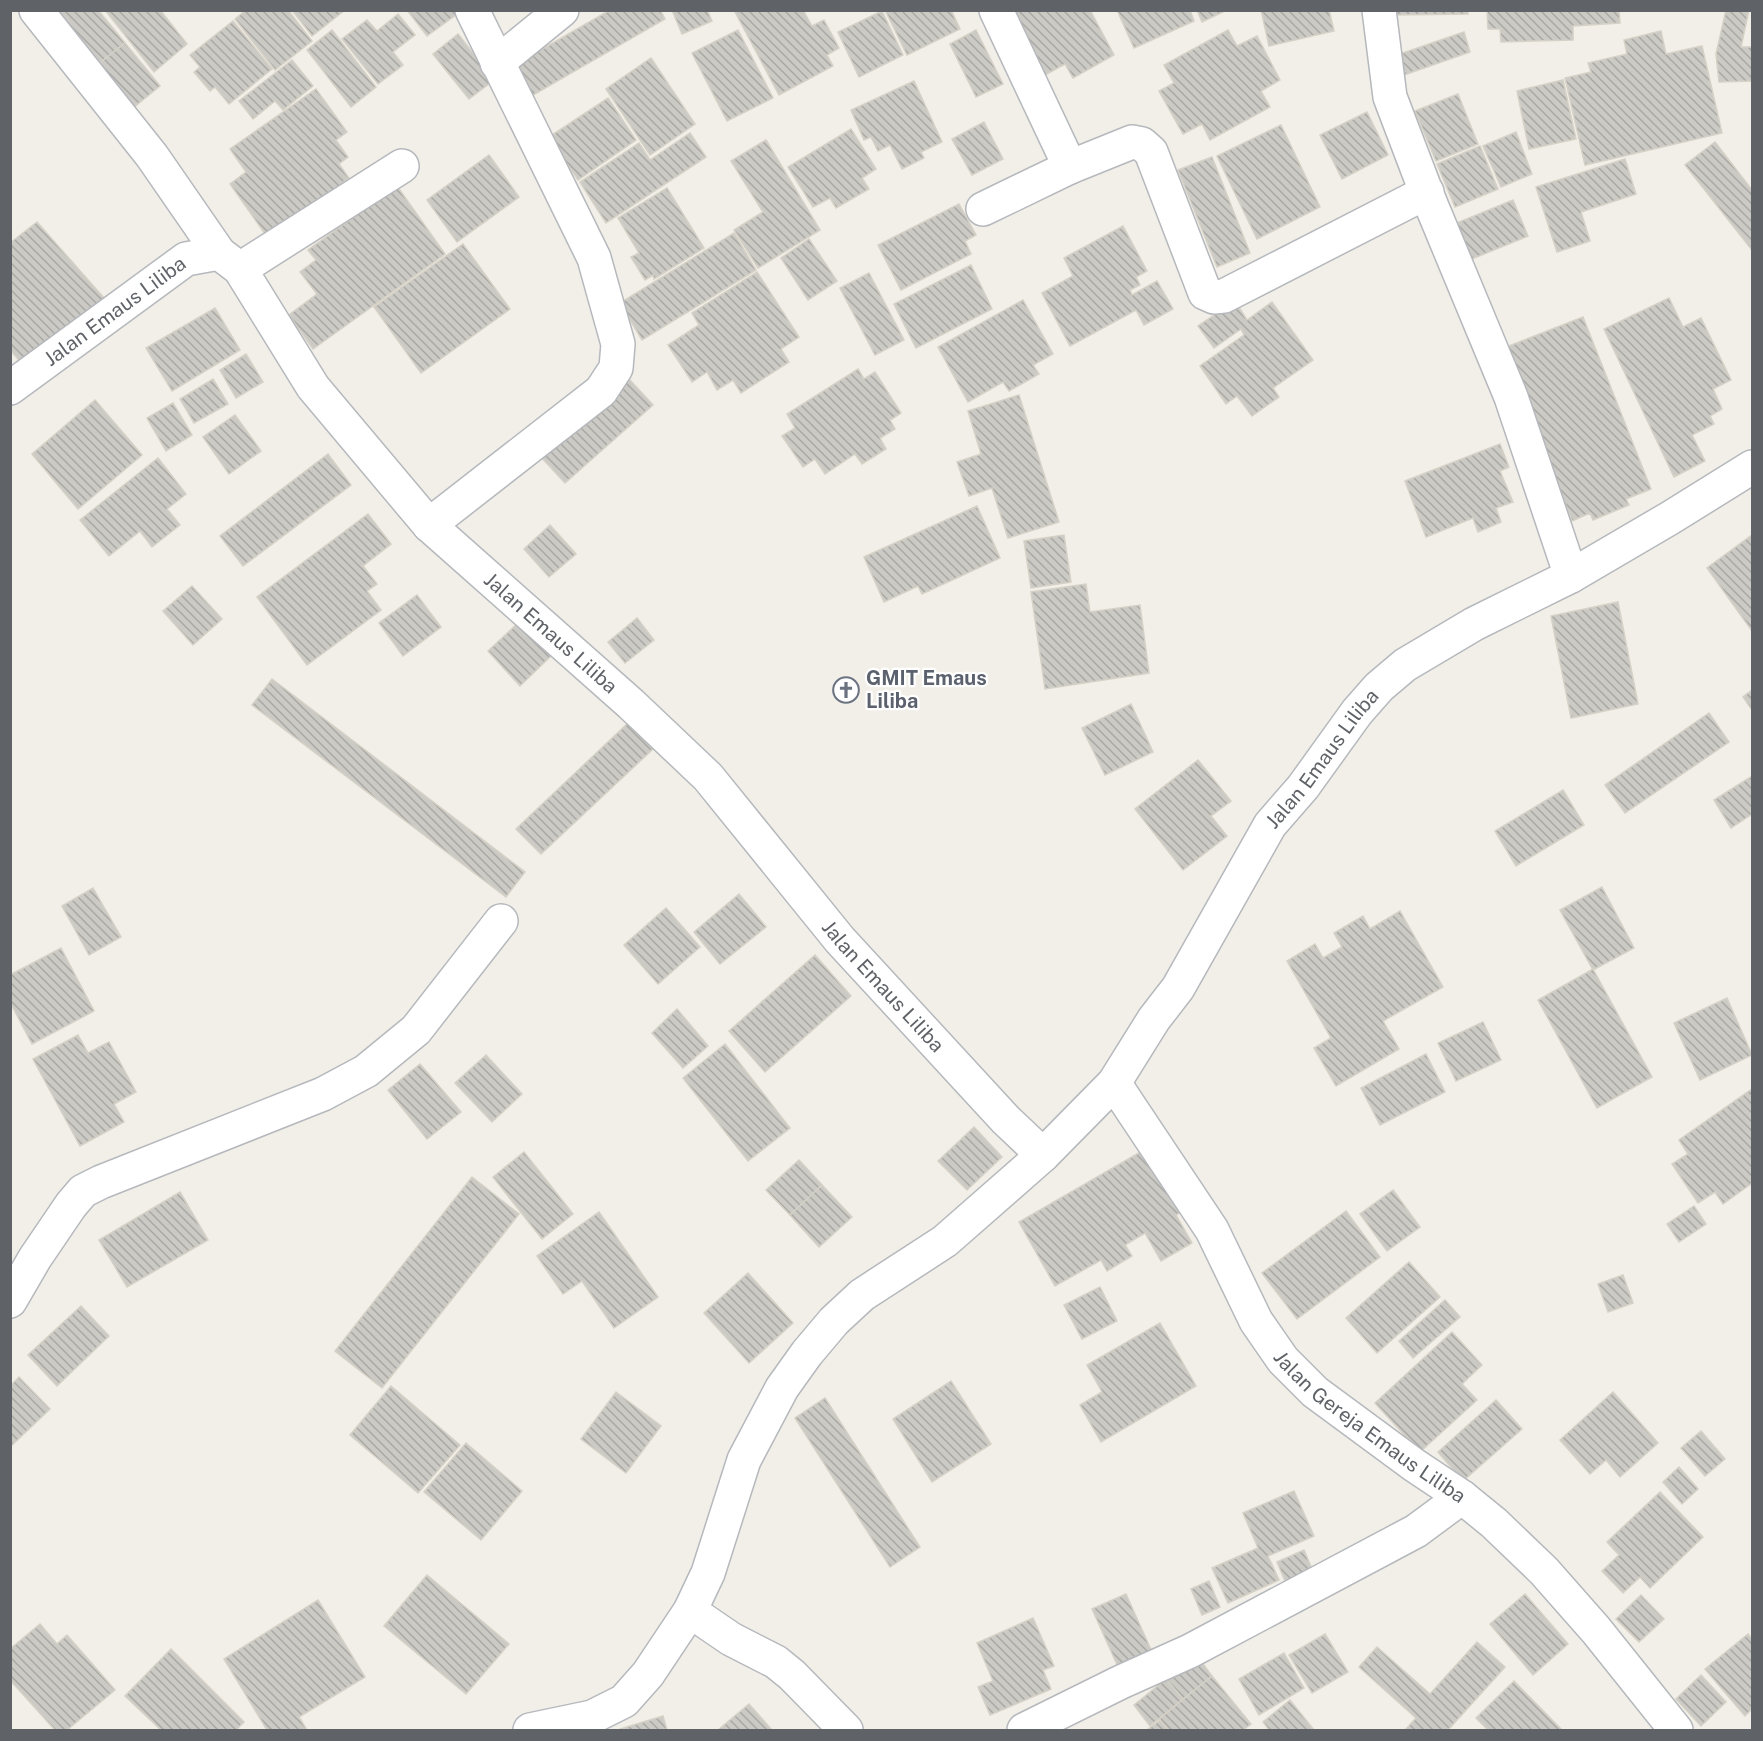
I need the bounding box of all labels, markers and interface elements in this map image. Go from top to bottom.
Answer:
street label: Jalan Emaus Liliba [39,251,190,371]
street label: Jalan Emaus Liliba [479,568,622,698]
place label: GMIT Emaus Liliba [866,666,987,713]
church icon: GMIT Emaus Liliba [831,675,861,705]
street label: Jalan Emaus Liliba [1261,684,1384,833]
street label: Jalan Emaus Liliba [817,915,949,1057]
street label: Jalan Gereja Emaus Liliba [1268,1346,1470,1508]

